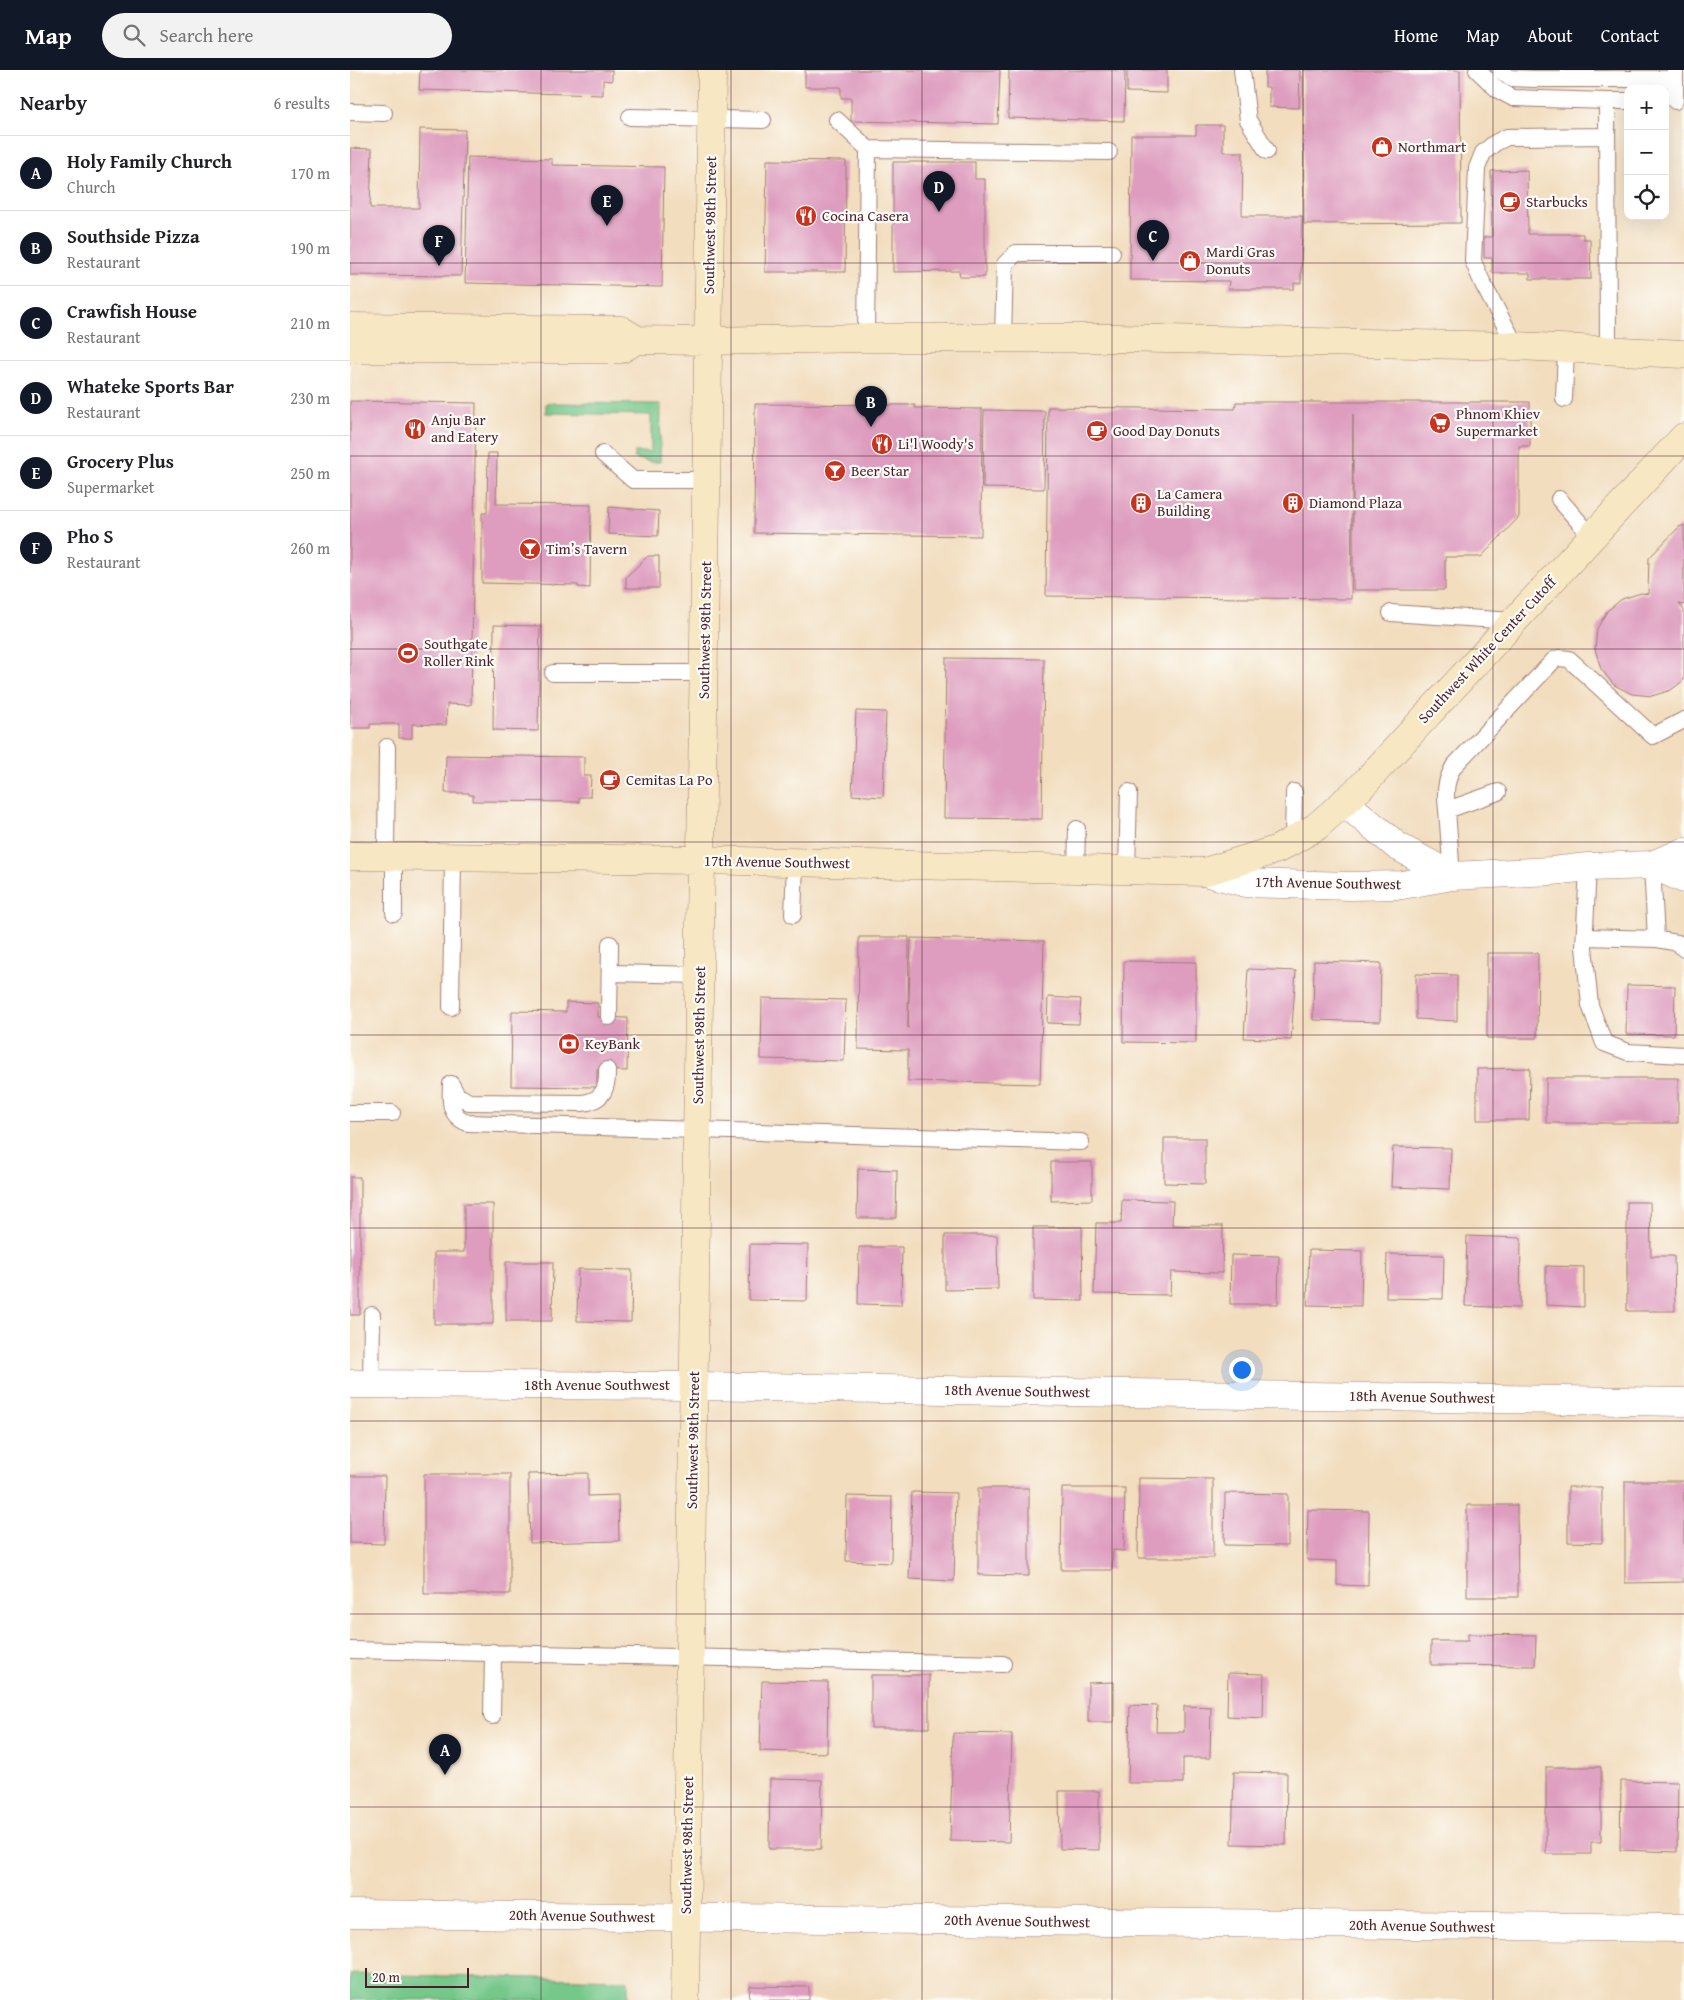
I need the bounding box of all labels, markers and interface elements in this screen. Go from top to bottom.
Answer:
search box [102,13,452,58]
text: Map [25,18,72,53]
icon: search [120,21,148,49]
text: Search here [160,21,253,49]
text: Home [1394,22,1438,49]
text: Map [1466,22,1499,49]
text: About [1527,22,1573,49]
text: Contact [1601,22,1659,49]
map controls [1624,85,1669,220]
button: + [1624,85,1669,130]
text: Nearby [20,87,87,118]
text: 6 results [273,91,330,115]
button: − [1624,130,1669,175]
shop icon: Northmart [1370,135,1394,159]
place label: Northmart [1398,136,1467,157]
text: Holy Family Church [67,147,232,175]
street label: Southwest 98th Street [698,155,721,294]
text: A [31,161,41,185]
text: 170 m [290,161,330,185]
pin: D [923,171,955,212]
text: Church [67,175,116,199]
button: locate [1624,175,1669,220]
pin: E [591,185,623,226]
cafe icon: Starbucks [1498,190,1522,214]
place label: Starbucks [1526,191,1588,212]
restaurant icon: Cocina Casera [794,204,818,228]
place label: Cocina Casera [822,205,909,226]
pin: C [1137,220,1169,261]
text: Southside Pizza [67,222,200,250]
pin: F [423,225,455,266]
text: B [31,236,41,260]
text: 190 m [290,236,330,260]
place label: Mardi Gras Donuts [1206,241,1275,279]
shop icon: Mardi Gras Donuts [1178,249,1202,273]
text: Restaurant [67,250,141,274]
text: Crawfish House [67,297,197,325]
text: C [31,311,41,335]
text: 210 m [290,311,330,335]
text: Restaurant [67,325,141,349]
text: Whateke Sports Bar [67,372,234,400]
text: D [31,386,41,410]
text: 230 m [290,386,330,410]
pin: B [855,386,887,427]
text: Restaurant [67,400,141,424]
place label: Phnom Khiev Supermarket [1456,403,1541,441]
place label: Anju Bar and Eatery [431,409,499,447]
supermarket icon: Phnom Khiev Supermarket [1428,411,1452,435]
restaurant icon: Anju Bar and Eatery [403,417,427,441]
cafe icon: Good Day Donuts [1085,419,1109,443]
place label: Good Day Donuts [1113,420,1220,441]
restaurant icon: Li'l Woody's [870,432,894,456]
place label: Li'l Woody's [898,433,974,454]
text: Grocery Plus [67,447,174,475]
bar icon: Beer Star [823,459,847,483]
place label: Beer Star [851,460,909,481]
text: E [32,461,40,485]
text: 250 m [290,461,330,485]
text: Supermarket [67,475,154,499]
place label: La Camera Building [1157,483,1222,521]
building icon: La Camera Building [1129,491,1153,515]
building icon: Diamond Plaza [1281,491,1305,515]
place label: Diamond Plaza [1309,492,1402,513]
text: Pho S [67,522,114,550]
text: F [32,536,40,560]
text: 260 m [290,536,330,560]
bar icon: Tim’s Tavern [518,537,542,561]
place label: Tim’s Tavern [546,538,628,559]
text: Restaurant [67,550,141,574]
street label: Southwest 98th Street [693,560,716,699]
street label: Southwest White Center Cutoff [1413,571,1561,728]
place label: Southgate Roller Rink [424,633,495,671]
sports icon: Southgate Roller Rink [396,641,420,665]
cafe icon: Cemitas La Po [598,768,622,792]
place label: Cemitas La Po [626,769,713,790]
street label: 17th Avenue Southwest [704,850,851,873]
street label: 17th Avenue Southwest [1255,871,1402,894]
street label: Southwest 98th Street [687,965,710,1104]
bank icon: KeyBank [557,1032,581,1056]
place label: KeyBank [585,1033,640,1054]
your location [1229,1357,1255,1383]
street label: Southwest 98th Street [681,1370,704,1509]
street label: 18th Avenue Southwest [524,1374,671,1395]
street label: 18th Avenue Southwest [944,1379,1091,1402]
street label: 18th Avenue Southwest [1349,1385,1496,1408]
pin: A [429,1734,461,1775]
street label: Southwest 98th Street [675,1775,698,1914]
street label: 20th Avenue Southwest [509,1904,656,1927]
street label: 20th Avenue Southwest [944,1909,1091,1932]
street label: 20th Avenue Southwest [1349,1914,1496,1937]
scale bar [365,1965,469,1988]
text: 20 m [372,1967,400,1987]

